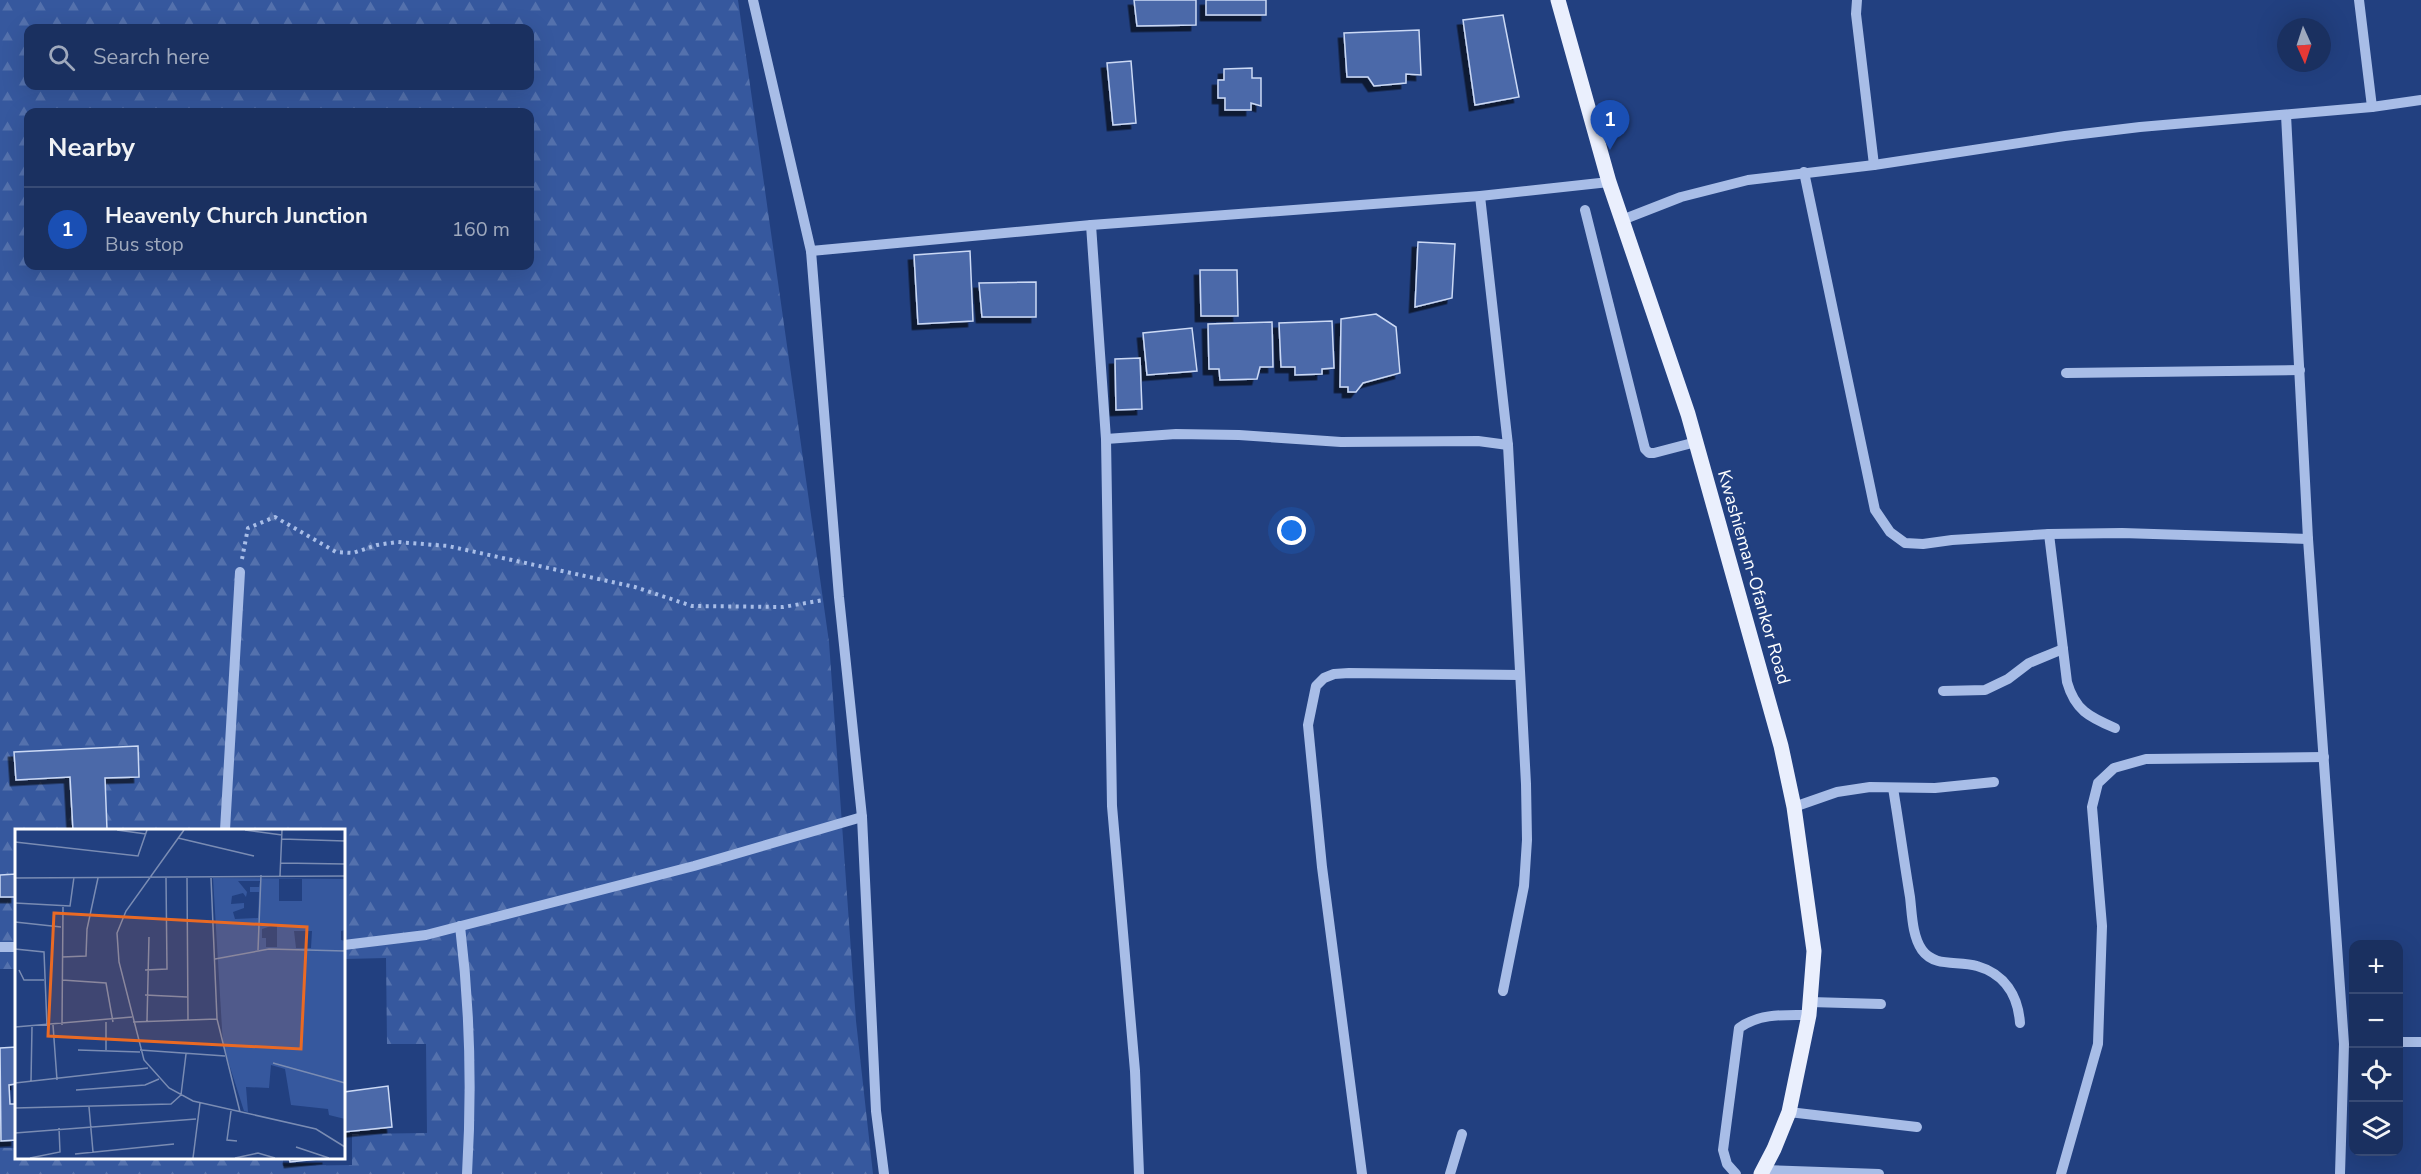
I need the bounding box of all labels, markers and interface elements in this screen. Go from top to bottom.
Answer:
north arrow [2277,18,2331,72]
search box [24,24,534,90]
icon: search [45,41,78,74]
text: Search here [93,42,210,72]
pin: 1 [1590,100,1630,150]
text: Nearby [48,130,135,165]
text: Heavenly Church Junction [105,201,368,231]
text: 1 [62,216,74,243]
text: 160 m [452,216,510,243]
text: Bus stop [105,231,184,258]
street label: Kwashieman-Ofankor Road [1712,467,1796,687]
your location [1277,516,1306,545]
inset map [15,829,345,1159]
map controls [2349,940,2403,1156]
button: + [2349,940,2403,994]
button: − [2349,994,2403,1048]
button: locate [2349,1048,2403,1102]
button: layers [2349,1102,2403,1156]

